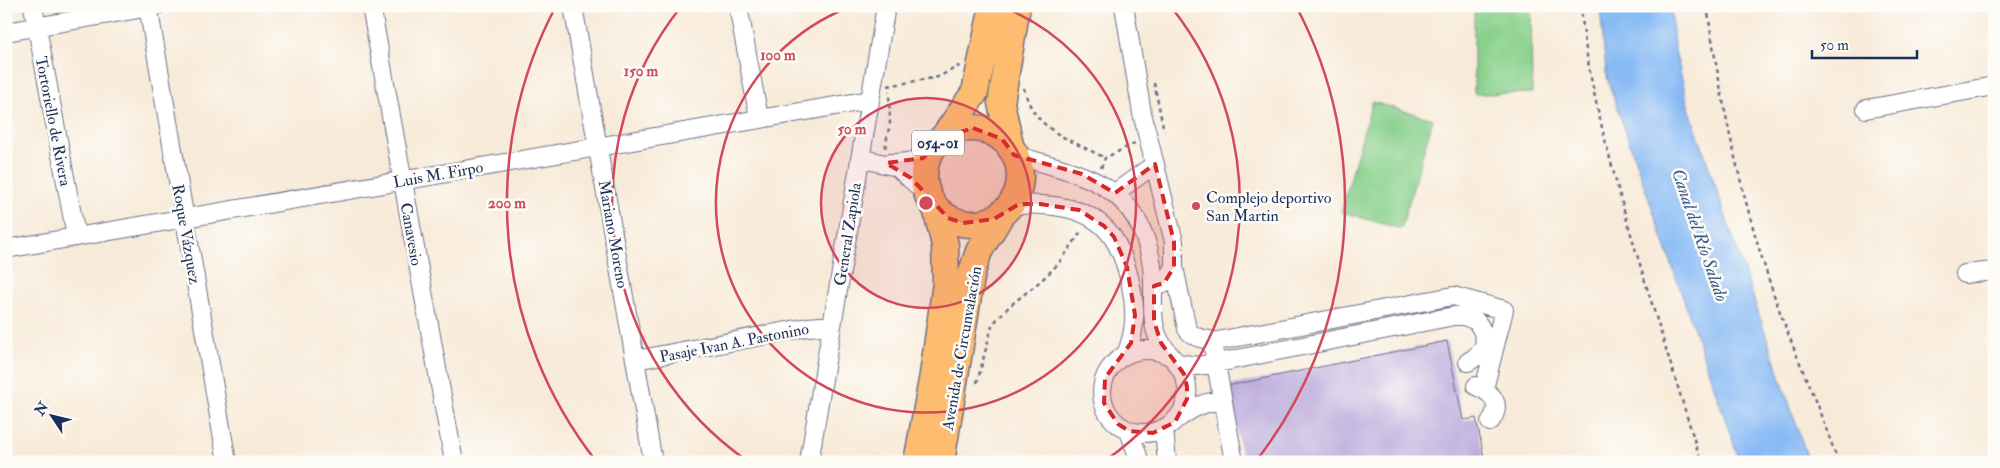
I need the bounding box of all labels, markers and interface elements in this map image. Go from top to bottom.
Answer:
scale bar [1812,28,1918,60]
text: 50 m [1820,36,1849,55]
text: 100 m [760,46,796,65]
street label: Tortoriello de Rivera [31,55,75,188]
text: 150 m [624,62,658,81]
text: 50 m [838,120,867,139]
road number: 054-01 [912,130,964,156]
street label: Luis M. Firpo [392,157,485,194]
water label: Canal del Río Salado [1666,166,1733,305]
street label: Mariano Moreno [594,179,632,290]
street label: General Zapiola [830,181,867,287]
street label: Roque Vázquez [167,183,205,286]
place label: Complejo deportivo San Martin [1206,188,1332,226]
text: 200 m [488,194,526,213]
centre of rings [917,194,935,212]
marker: Complejo deportivo San Martin [1190,200,1202,212]
street label: Canavesio [396,201,426,268]
street label: Avenida de Circunvalación [937,264,986,433]
street label: Pasaje Ivan A. Pastonino [658,319,811,367]
north arrow [28,390,78,440]
text: N [31,398,53,420]

